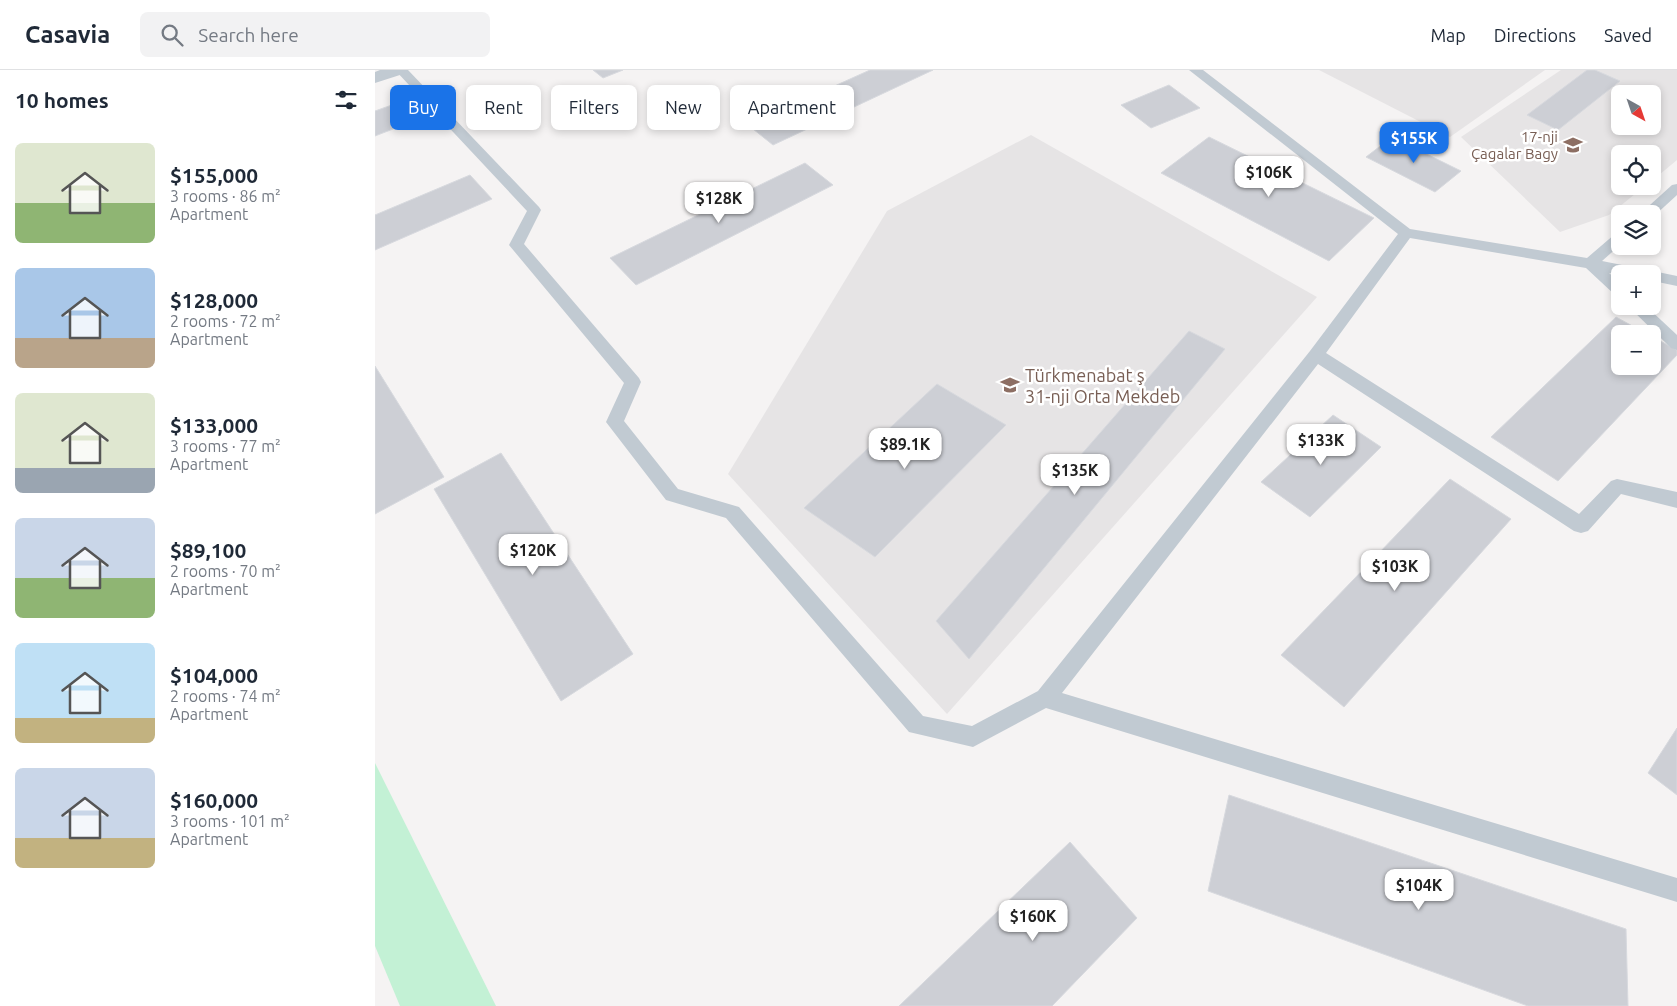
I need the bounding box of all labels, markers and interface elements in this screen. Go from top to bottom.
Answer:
search box [140,12,490,57]
text: Casavia [25,21,110,48]
icon: search [158,21,186,49]
text: Search here [198,24,299,46]
text: Map [1430,25,1466,45]
text: Directions [1494,25,1576,45]
text: Saved [1604,25,1652,45]
chip: Buy [390,85,456,130]
chip: Rent [466,85,541,130]
chip: Filters [551,85,637,130]
chip: New [647,85,720,130]
chip: Apartment [730,85,854,130]
north arrow [1611,85,1661,135]
map controls [1611,85,1661,375]
icon: filters [332,86,360,114]
text: 10 homes [15,88,109,112]
pin: $155K [1379,122,1449,164]
place label: 17-nji Çagalar Bagy [1471,128,1558,162]
text: $155K [1391,129,1437,147]
school or university icon: 17-nji Çagalar Bagy [1562,134,1584,156]
button: locate [1611,145,1661,195]
pin: $106K [1234,156,1304,198]
icon: home [55,163,115,223]
text: $155,000 [170,163,258,187]
text: $106K [1246,163,1292,181]
pin: $128K [684,182,754,224]
text: 3 rooms · 86 m² [170,187,281,205]
text: $128K [696,189,742,207]
text: Apartment [170,205,248,223]
button: layers [1611,205,1661,255]
button: + [1611,265,1661,315]
icon: home [55,288,115,348]
text: $128,000 [170,288,258,312]
text: 2 rooms · 72 m² [170,312,281,330]
button: − [1611,325,1661,375]
text: Apartment [170,330,248,348]
place label: Türkmenabat ş 31-nji Orta Mekdeb [1025,365,1180,406]
school or university icon: Türkmenabat ş 31-nji Orta Mekdeb [999,374,1021,396]
icon: home [55,413,115,473]
text: $133,000 [170,413,258,437]
pin: $133K [1286,424,1356,466]
pin: $89.1K [864,428,946,470]
text: $133K [1298,431,1344,449]
text: $89.1K [880,435,930,453]
text: 3 rooms · 77 m² [170,437,281,455]
pin: $135K [1040,454,1110,496]
text: Apartment [170,455,248,473]
text: $135K [1052,461,1098,479]
pin: $120K [498,534,568,576]
icon: home [55,538,115,598]
text: $89,100 [170,538,246,562]
text: $120K [510,541,556,559]
pin: $103K [1360,550,1430,592]
text: $103K [1372,557,1418,575]
text: 2 rooms · 70 m² [170,562,281,580]
text: Apartment [170,580,248,598]
icon: home [55,663,115,723]
text: $104,000 [170,663,258,687]
text: 2 rooms · 74 m² [170,687,281,705]
text: Apartment [170,705,248,723]
icon: home [55,788,115,848]
text: $160,000 [170,788,258,812]
text: 3 rooms · 101 m² [170,812,290,830]
text: Apartment [170,830,248,848]
pin: $104K [1384,868,1454,911]
text: $104K [1396,876,1442,894]
pin: $160K [998,900,1068,942]
text: $160K [1010,907,1056,925]

